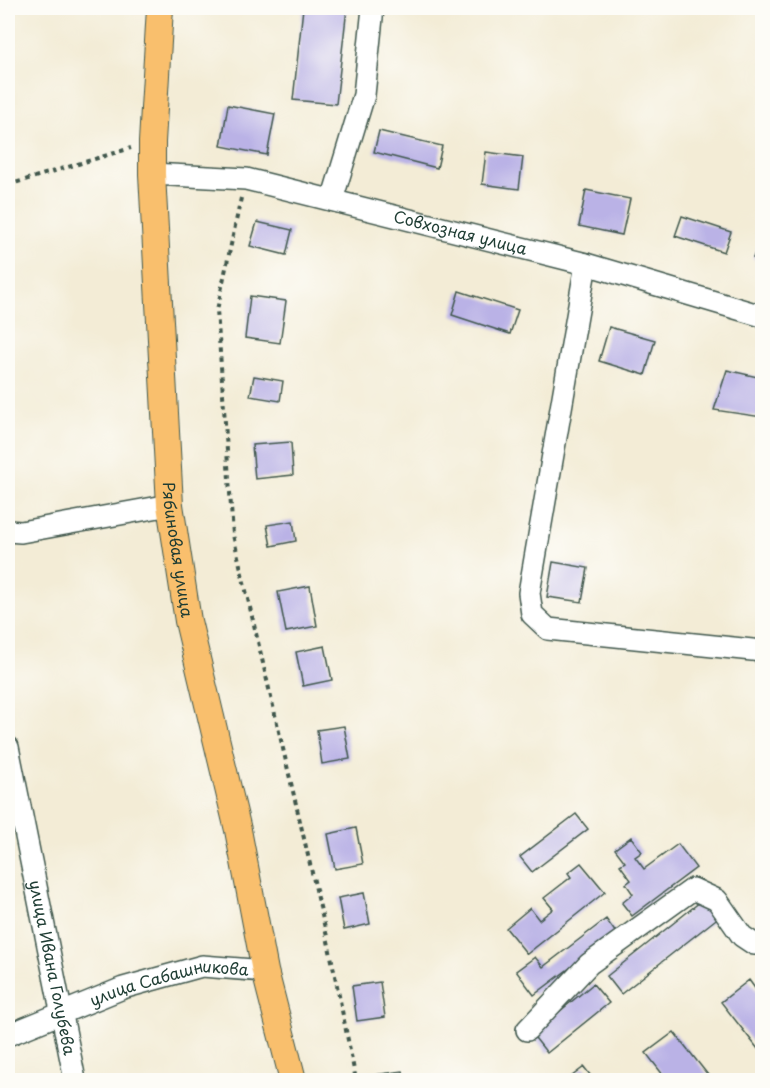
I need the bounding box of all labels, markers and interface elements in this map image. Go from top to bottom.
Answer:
street label: Совхозная улица [391,203,530,260]
street label: Рябиновая улица [158,481,200,619]
street label: улица Ивана Голубева [24,878,83,1057]
street label: улица Сабашникова [86,953,250,1011]

